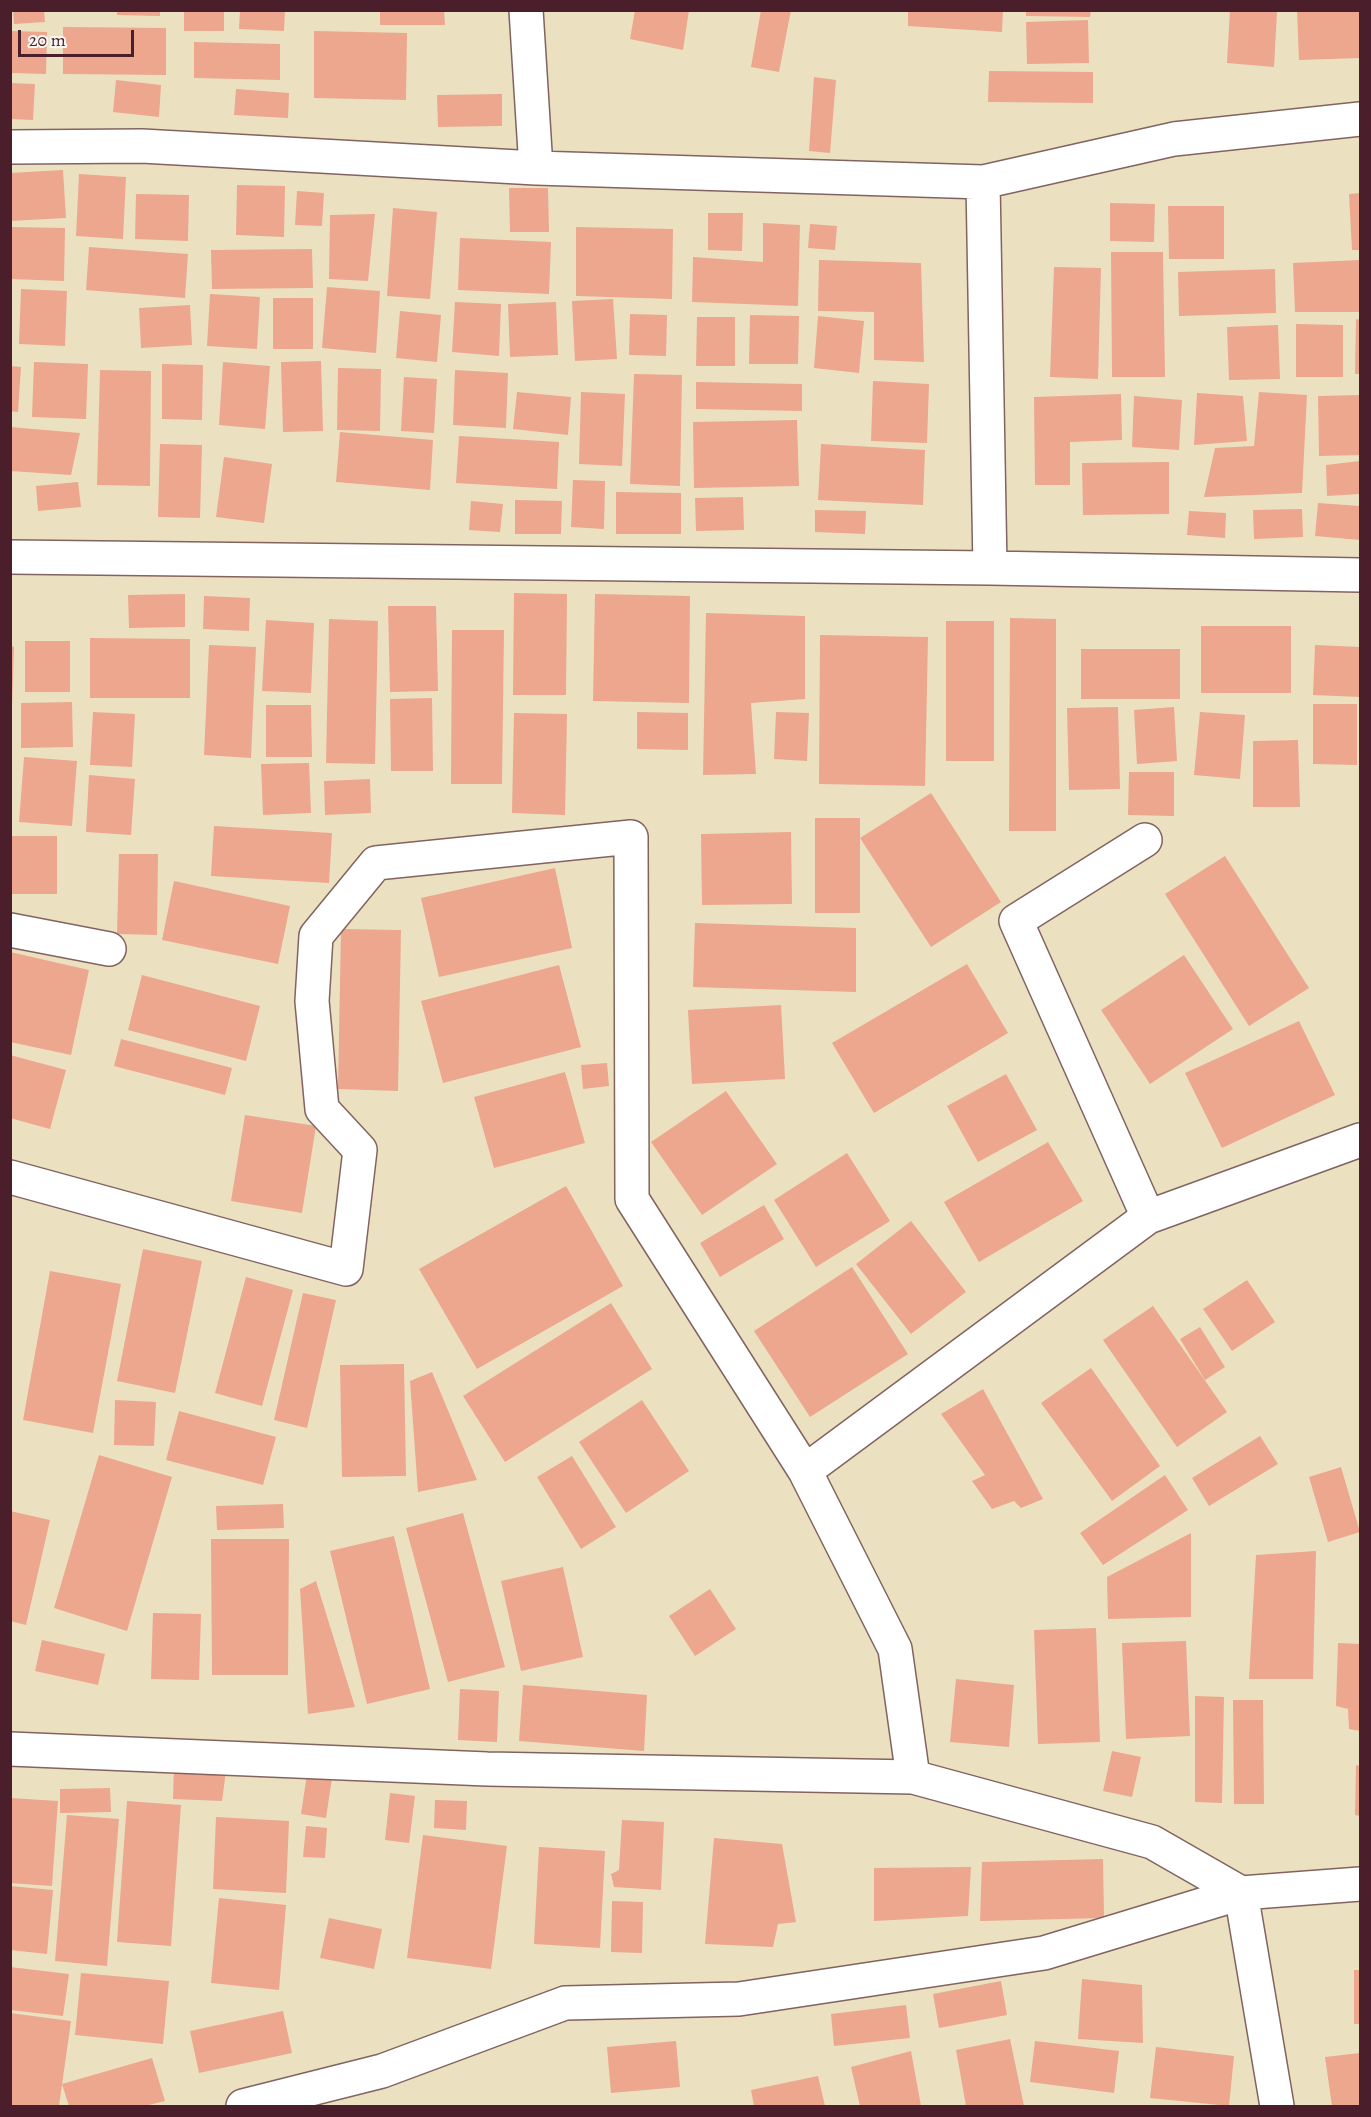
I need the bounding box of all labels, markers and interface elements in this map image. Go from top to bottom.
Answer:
scale bar [21,18,136,56]
text: 20 m [29,28,66,52]

